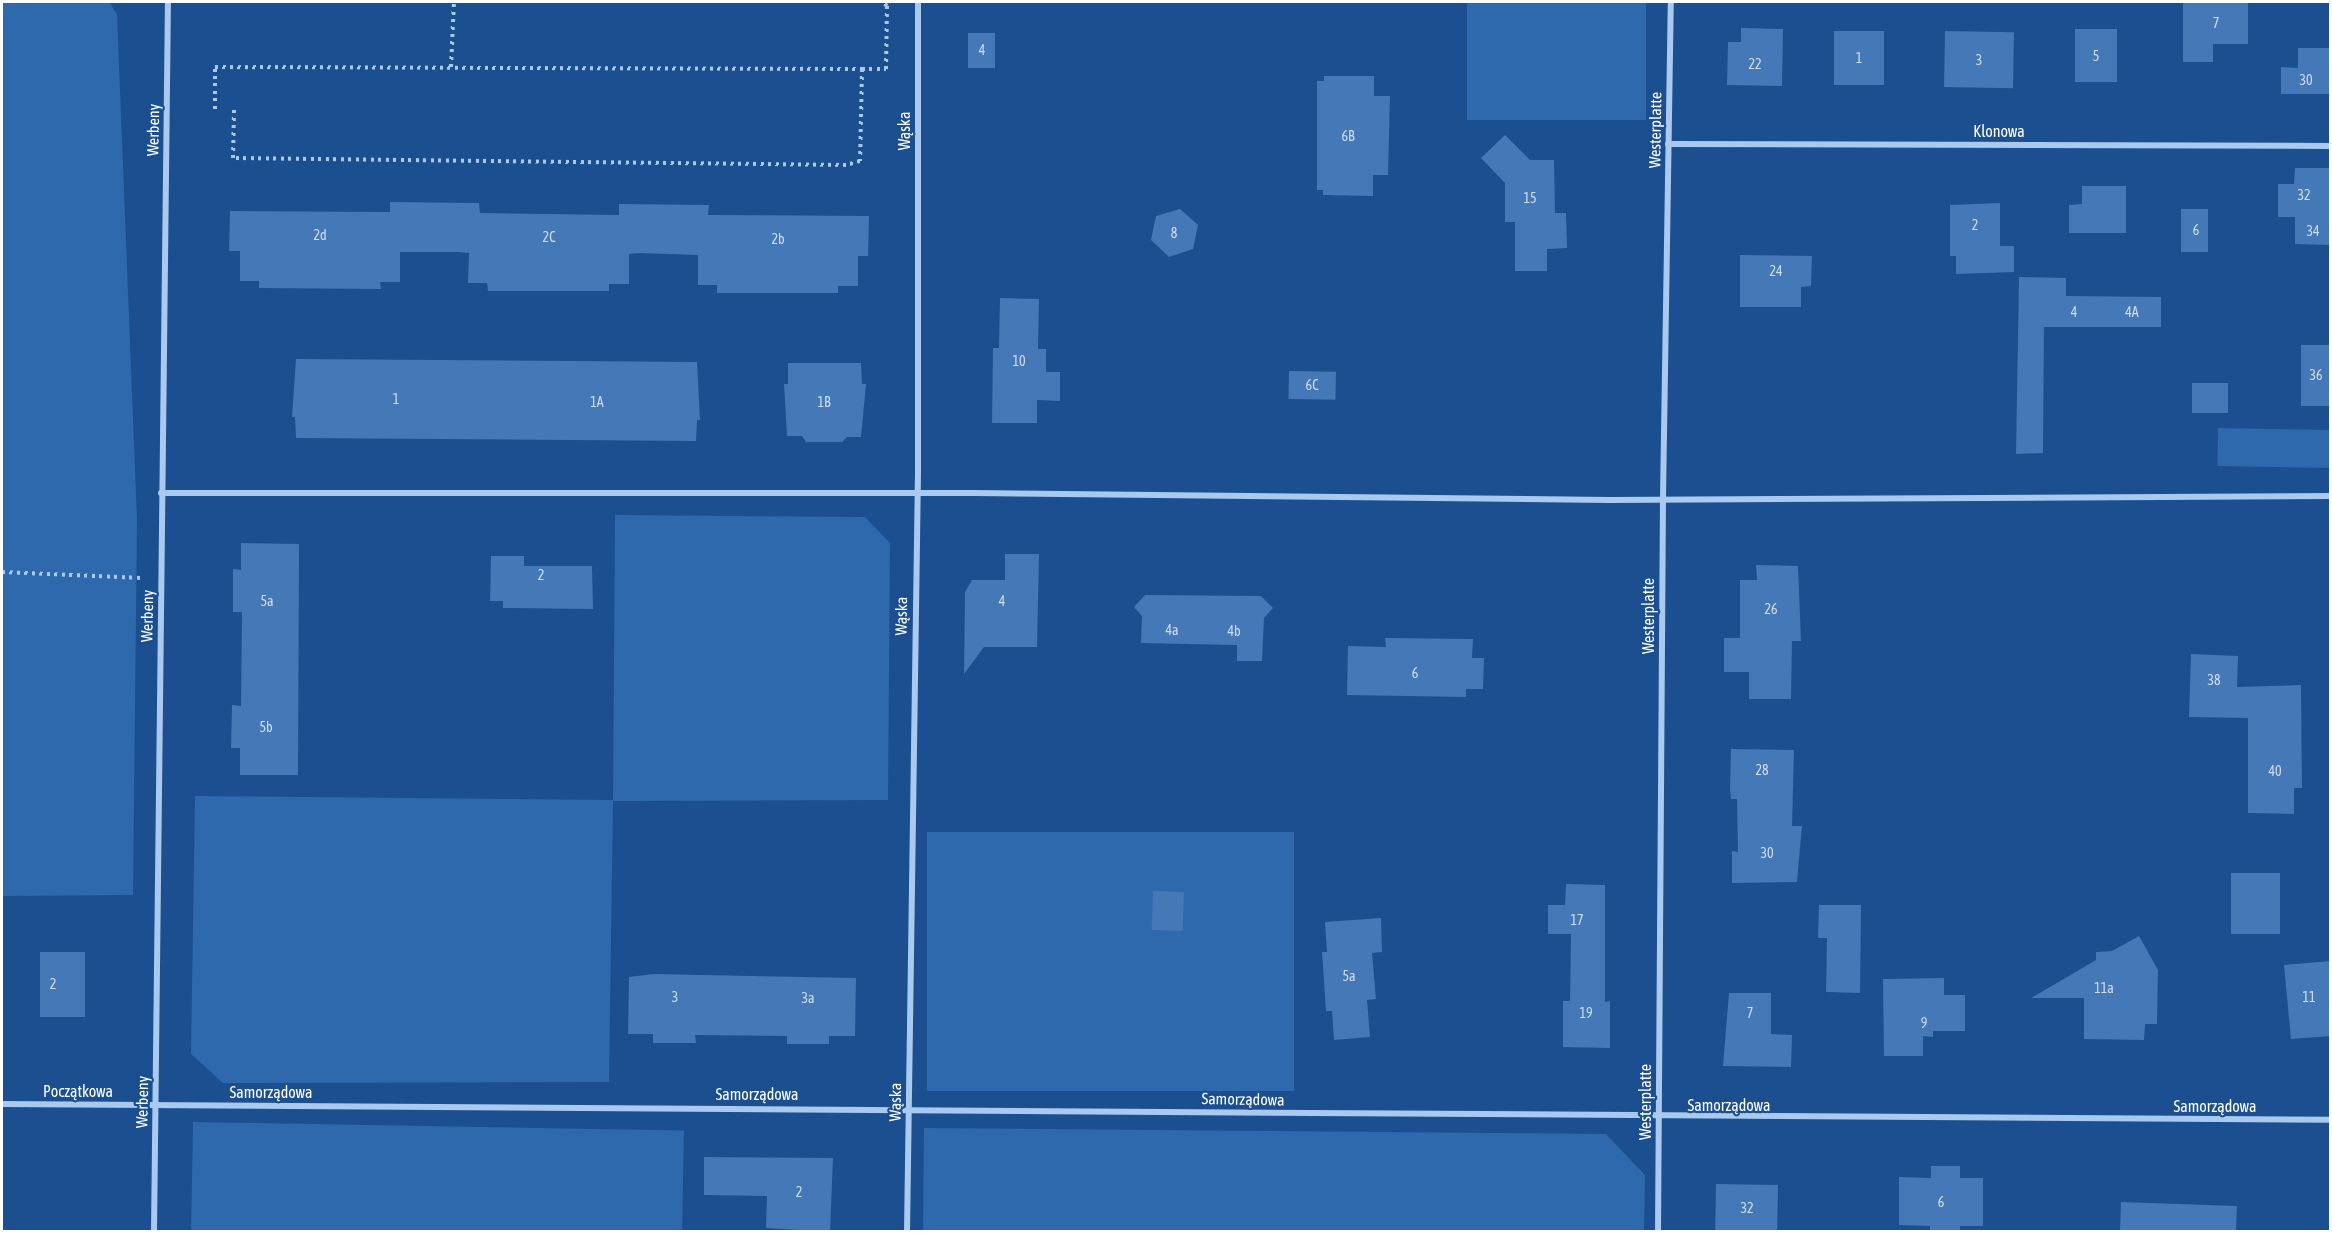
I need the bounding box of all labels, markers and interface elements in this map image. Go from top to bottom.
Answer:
house number: 7 [2213,15,2219,31]
house number: 4 [979,42,985,58]
house number: 5 [2093,48,2099,64]
house number: 1 [1856,50,1862,66]
house number: 3 [1976,52,1982,68]
house number: 22 [1748,56,1762,72]
house number: 30 [2299,72,2313,88]
street label: Westerplatte [1645,92,1665,168]
street label: Werbeny [143,104,163,156]
street label: Wąska [894,112,914,150]
street label: Klonowa [1973,121,2025,141]
house number: 6B [1341,128,1355,144]
house number: 32 [2297,187,2311,203]
house number: 15 [1523,190,1537,206]
house number: 2 [1972,217,1978,233]
house number: 6 [2193,222,2199,238]
house number: 34 [2306,223,2320,239]
house number: 8 [1171,225,1177,241]
house number: 2d [313,227,327,243]
house number: 2C [543,229,555,245]
house number: 2b [771,231,785,247]
house number: 24 [1769,263,1783,279]
house number: 4 [2071,304,2077,320]
house number: 4A [2125,304,2139,320]
house number: 10 [1012,353,1026,369]
house number: 36 [2309,367,2323,383]
house number: 6C [1306,377,1318,393]
house number: 1 [393,391,399,407]
house number: 1A [590,394,604,410]
house number: 1B [817,394,831,410]
house number: 2 [538,567,544,583]
street label: Westerplatte [1638,578,1658,654]
street label: Werbeny [137,590,157,642]
house number: 5a [260,593,274,609]
house number: 4 [999,593,1005,609]
street label: Wąska [891,596,911,636]
house number: 26 [1764,601,1778,617]
house number: 4a [1165,622,1179,638]
house number: 4b [1227,623,1241,639]
house number: 6 [1412,665,1418,681]
house number: 38 [2207,672,2221,688]
house number: 5b [259,719,273,735]
house number: 28 [1755,762,1769,778]
house number: 40 [2268,763,2282,779]
house number: 30 [1760,845,1774,861]
house number: 17 [1570,912,1584,928]
house number: 5a [1342,968,1356,984]
house number: 2 [50,976,56,992]
house number: 11a [2094,980,2114,996]
house number: 3 [672,989,678,1005]
house number: 11 [2302,989,2316,1005]
house number: 3a [801,990,815,1006]
house number: 19 [1579,1005,1593,1021]
house number: 7 [1747,1005,1753,1021]
house number: 9 [1921,1015,1927,1031]
street label: Westerplatte [1635,1064,1655,1140]
street label: Werbeny [132,1076,152,1128]
street label: Początkowa [43,1081,113,1101]
street label: Samorządowa [230,1082,312,1102]
street label: Wąska [885,1082,905,1122]
street label: Samorządowa [716,1084,798,1104]
street label: Samorządowa [1201,1089,1285,1109]
street label: Samorządowa [1688,1095,1770,1115]
street label: Samorządowa [2174,1096,2256,1116]
house number: 2 [796,1184,802,1200]
house number: 6 [1938,1194,1944,1210]
house number: 32 [1740,1200,1754,1216]

